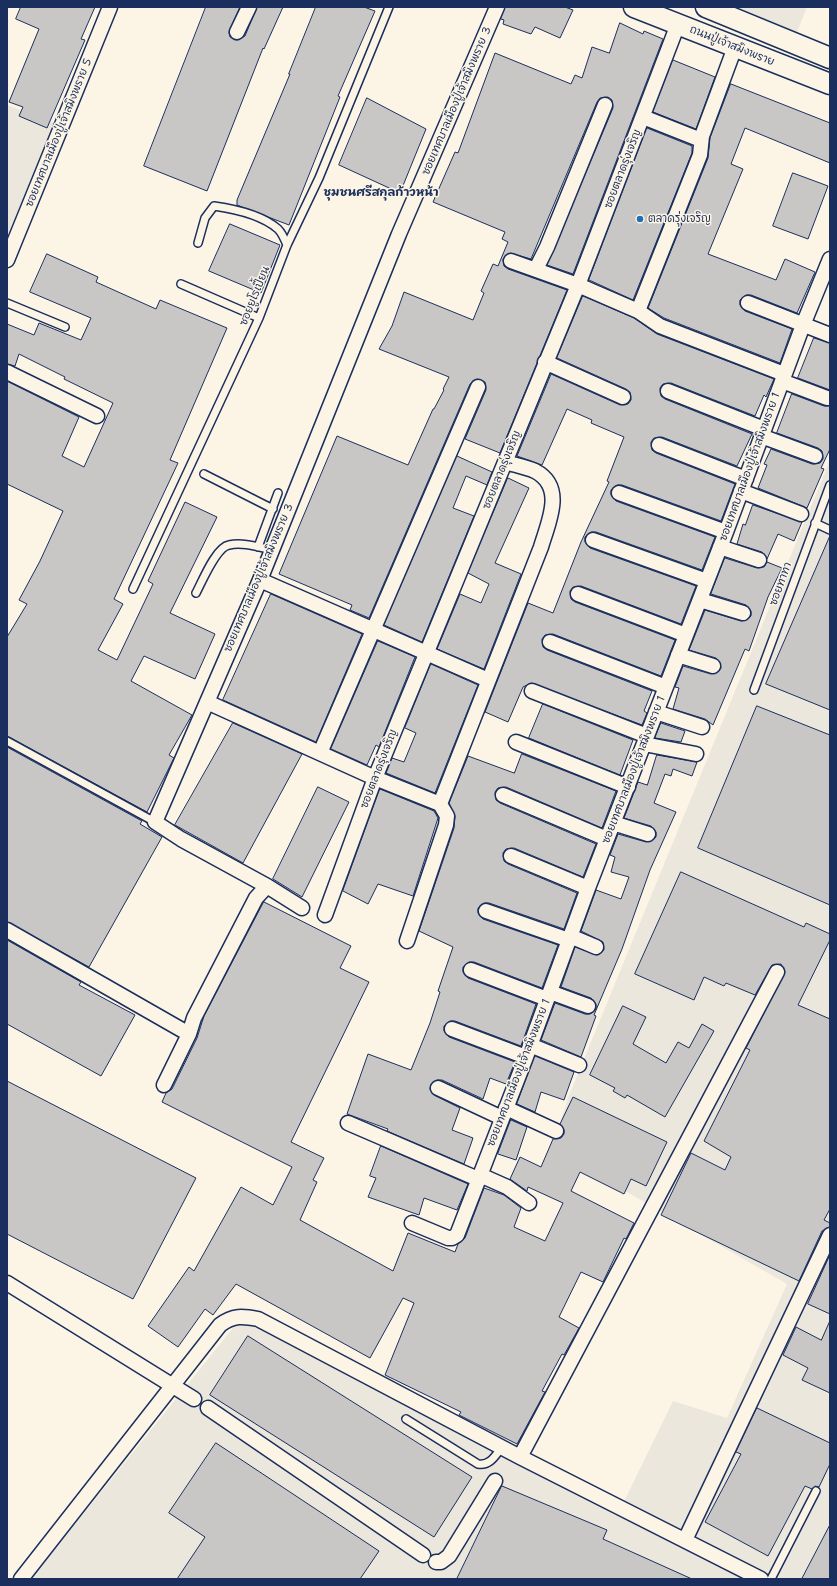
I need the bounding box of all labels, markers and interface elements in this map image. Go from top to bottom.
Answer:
street label: ถนนปู่เจ้าสมิงพราย [688,23,776,69]
street label: ซอยเทศบาลเมืองปู่เจ้าสมิงพราย 3 [420,25,494,177]
street label: ซอยเทศบาลเมืองปู่เจ้าสมิงพราย 5 [23,57,95,209]
street label: ซอยตลาดรุ่งเจริญ [602,128,644,210]
district label: ชุมชนศรีสกุลก้าวหน้า [323,186,439,200]
place label: ตลาดรุ่งเจริญ [648,212,711,226]
marker: ตลาดรุ่งเจริญ [635,214,645,224]
street label: ซอยยูโรเปี้ยน [237,264,273,328]
street label: ซอยเทศบาลเมืองปู่เจ้าสมิงพราย 1 [717,391,783,543]
street label: ซอยตลาดรุ่งเจริญ [480,429,524,511]
street label: ซอยเทศบาลเมืองปู่เจ้าสมิงพราย 3 [222,502,296,654]
street label: ซอยทาทา [767,560,795,608]
street label: ซอยเทศบาลเมืองปู่เจ้าสมิงพราย 1 [600,694,668,846]
street label: ซอยตลาดรุ่งเจริญ [358,728,400,810]
street label: ซอยเทศบาลเมืองปู่เจ้าสมิงพราย 1 [485,997,553,1149]

